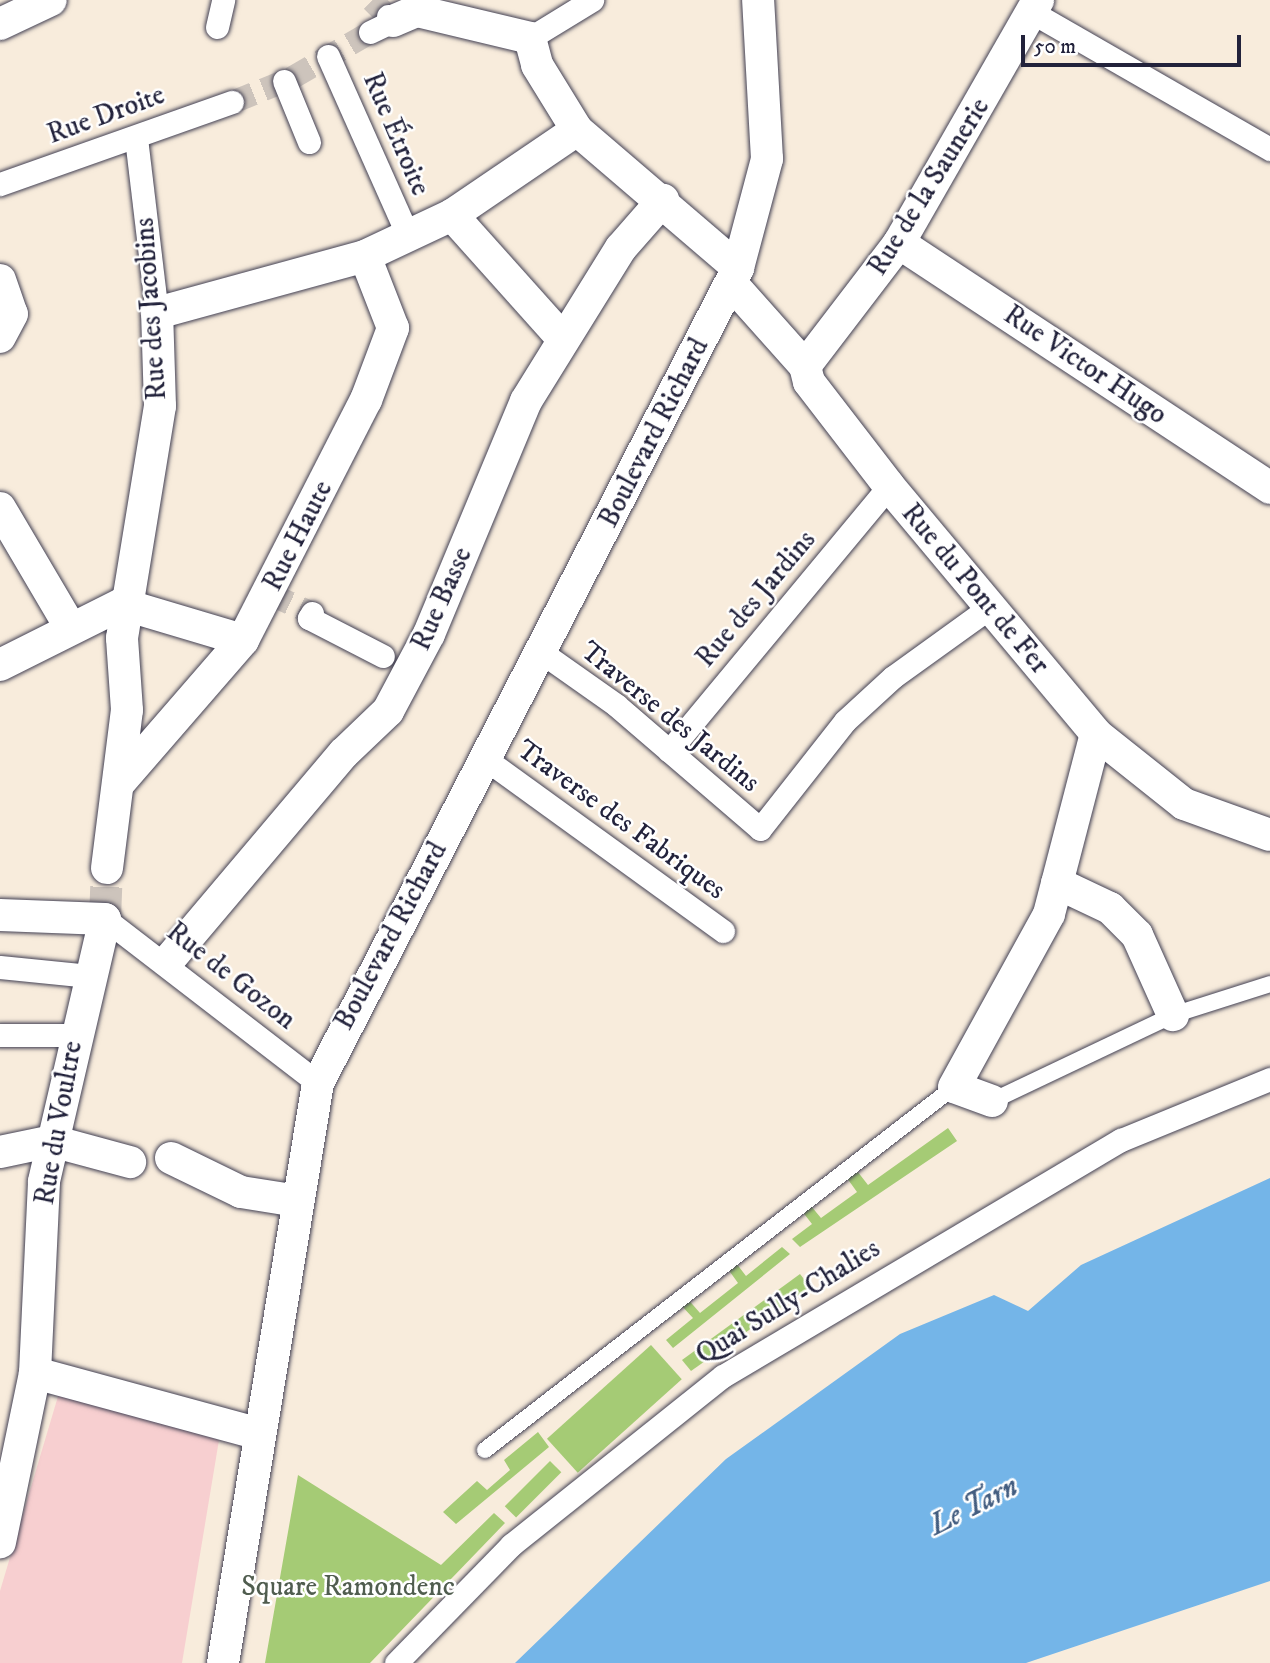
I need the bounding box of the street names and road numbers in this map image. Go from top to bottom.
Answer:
street label: Rue Étroite [355,67,437,201]
street label: Rue Droite [43,78,169,152]
street label: Rue de la Saunerie [861,92,997,282]
street label: Rue des Jacobins [128,216,174,402]
street label: Rue Victor Hugo [997,298,1173,432]
street label: Boulevard Richard [592,333,716,533]
street label: Rue Haute [256,475,340,597]
street label: Rue du Pont de Fer [894,497,1056,681]
street label: Rue des Jardins [689,524,823,674]
street label: Rue Basse [404,542,480,656]
street label: Traverse des Jardins [574,635,766,799]
street label: Traverse des Fabriques [510,733,732,907]
street label: Boulevard Richard [327,836,455,1036]
street label: Rue de Gozon [160,915,302,1037]
street label: Rue du Voultre [28,1038,90,1208]
street label: Quai Sully-Chalies [690,1232,886,1372]

